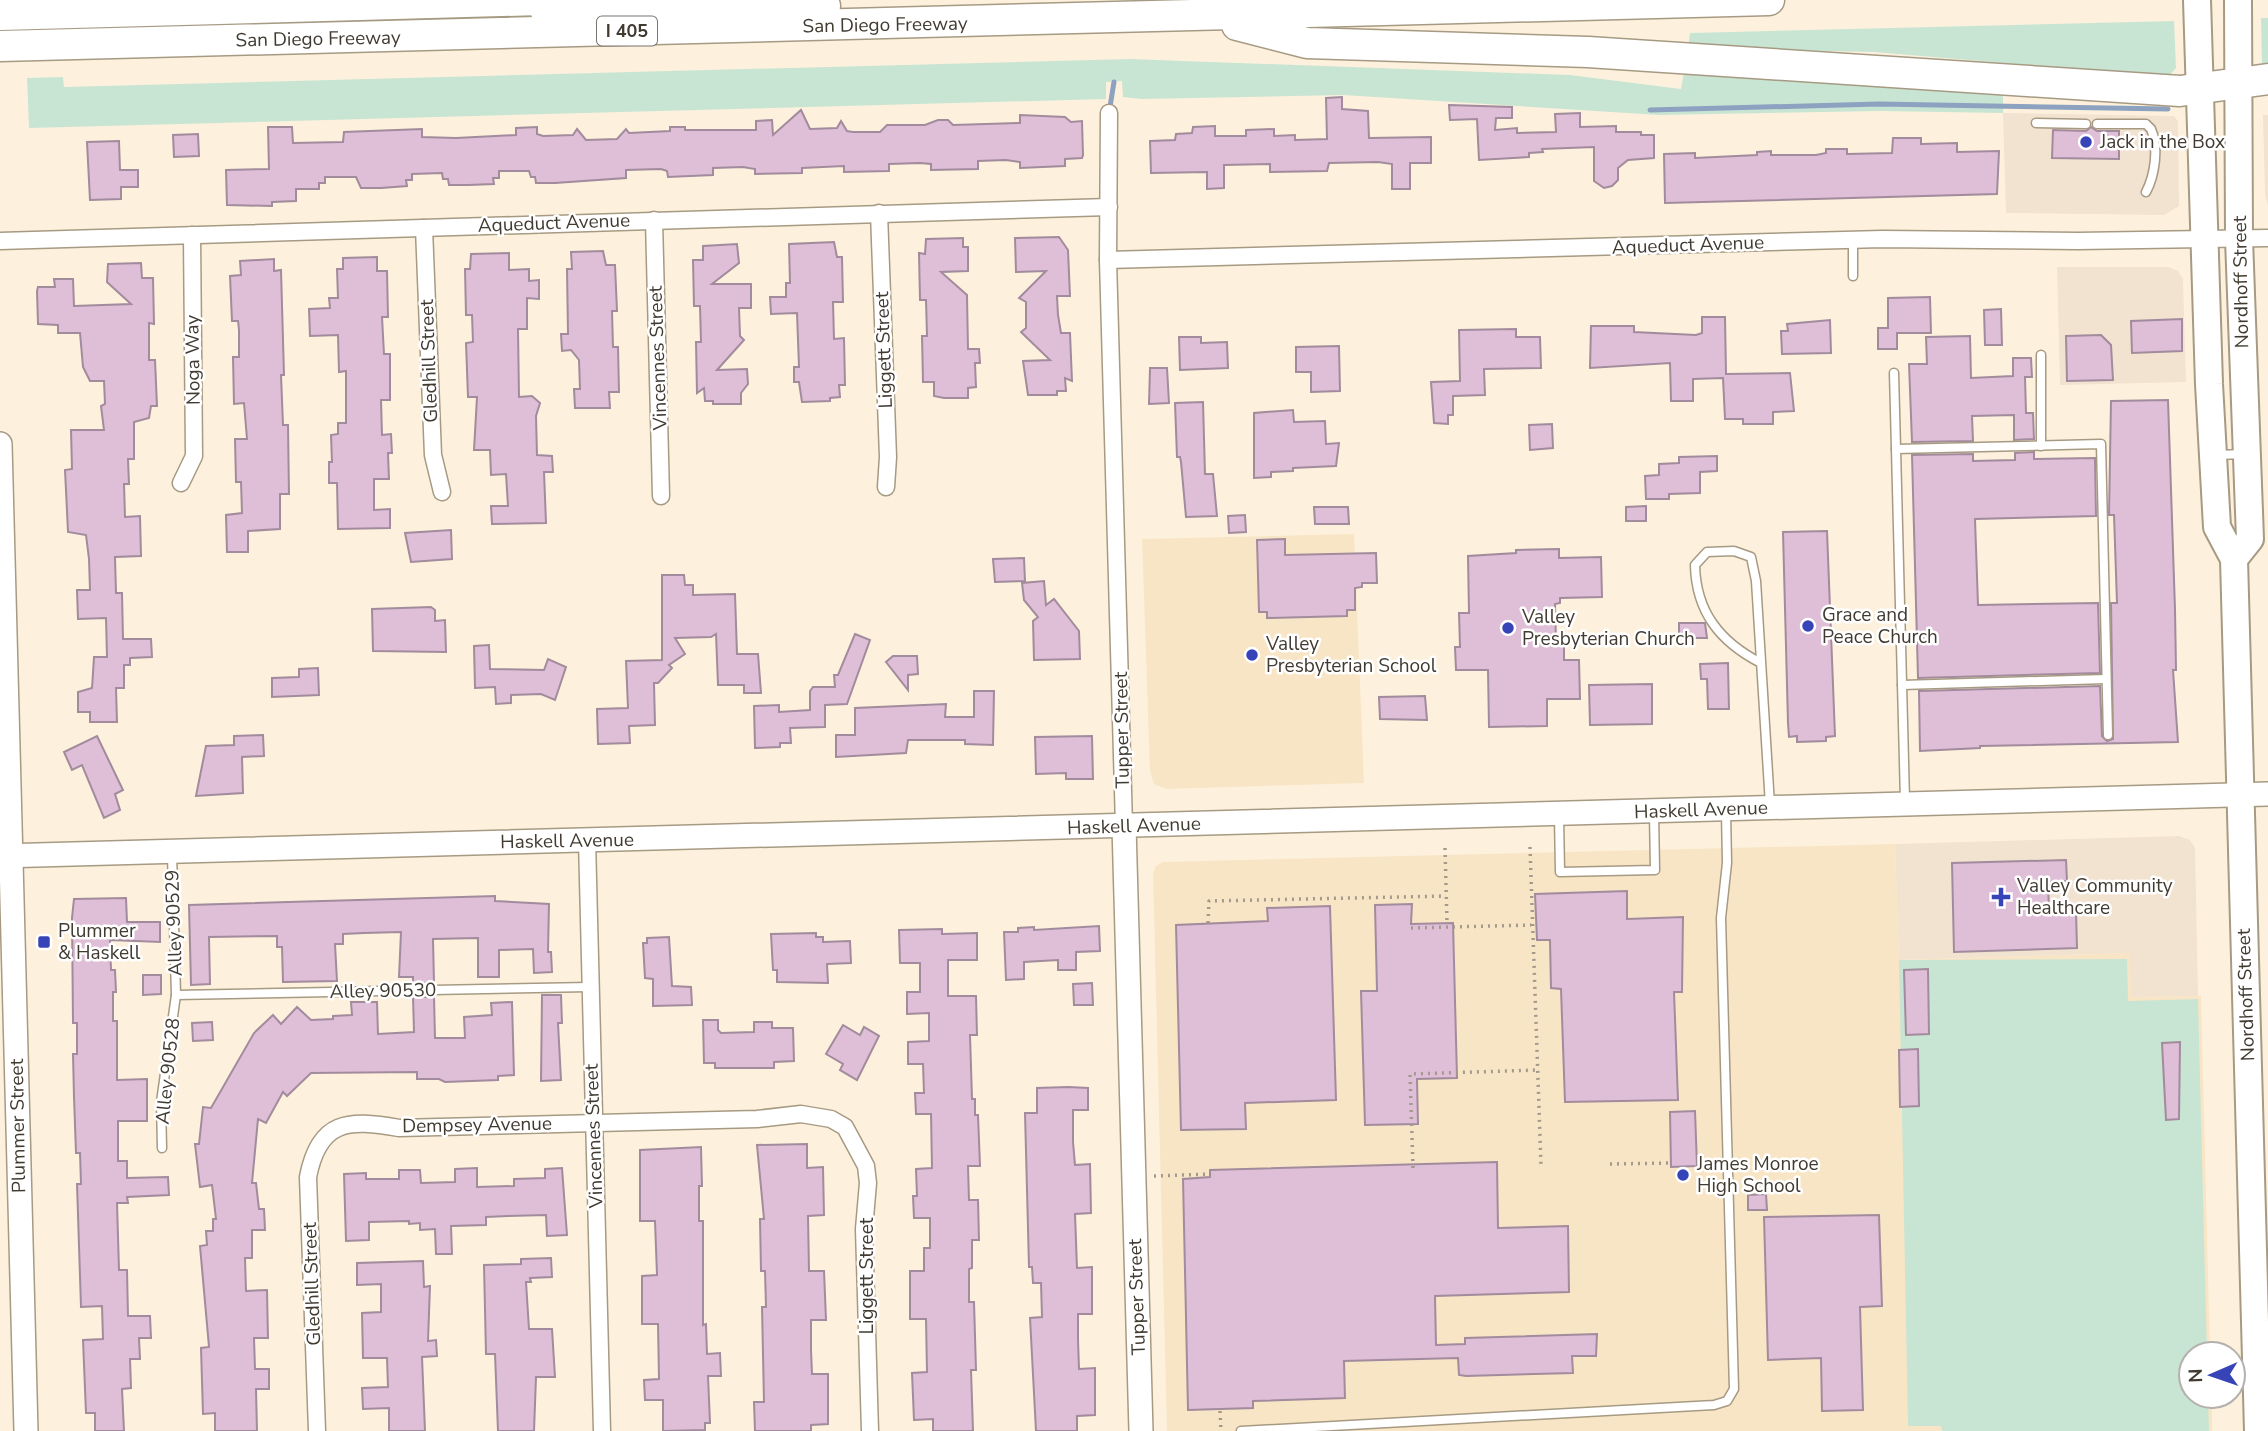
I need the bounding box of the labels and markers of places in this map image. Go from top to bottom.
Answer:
place label: Jack in the Box [2099,129,2225,155]
marker: Jack in the Box [2078,134,2094,150]
place label: Grace and Peace Church [1822,602,1938,650]
place label: Valley Presbyterian Church [1521,604,1695,652]
marker: Grace and Peace Church [1800,618,1816,634]
marker: Valley Presbyterian Church [1500,620,1516,636]
place label: Valley Presbyterian School [1265,631,1437,679]
marker: Valley Presbyterian School [1244,647,1260,663]
place label: Valley Community Healthcare [2016,873,2173,921]
marker: Valley Community Healthcare [1991,887,2011,907]
place label: Plummer & Haskell [58,918,141,966]
marker: Plummer & Haskell [36,934,52,950]
place label: James Monroe High School [1696,1151,1819,1199]
marker: James Monroe High School [1675,1167,1691,1183]

